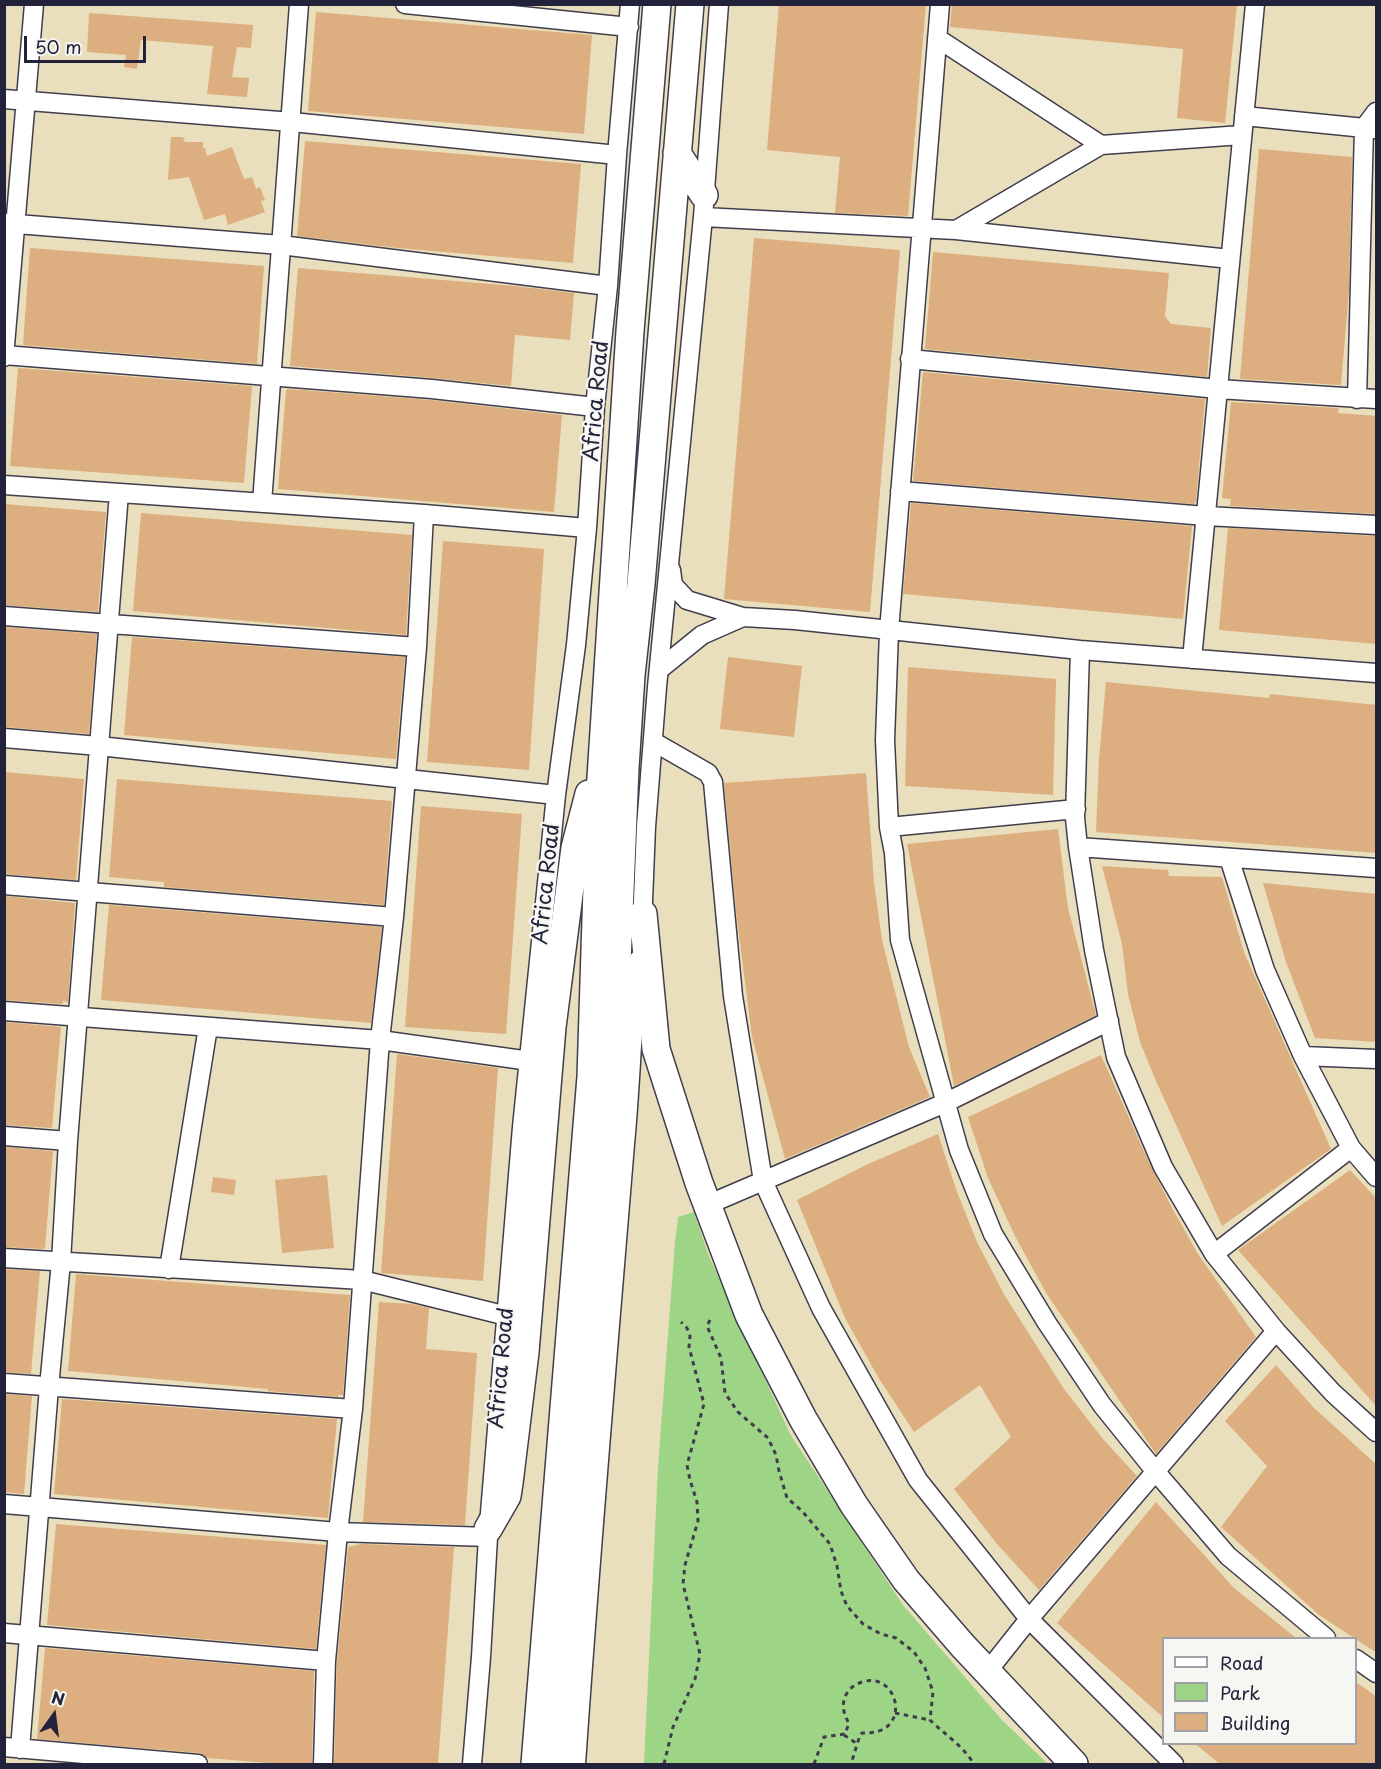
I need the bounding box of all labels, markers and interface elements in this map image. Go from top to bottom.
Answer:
scale bar [27,24,148,62]
text: 50 m [35,33,82,60]
street label: Africa Road [579,340,615,462]
street label: Africa Road [528,822,566,946]
street label: Africa Road [484,1307,520,1429]
legend [1162,1637,1357,1745]
text: Road [1220,1649,1264,1676]
text: Park [1220,1679,1260,1706]
text: N [49,1684,67,1711]
north arrow [24,1685,84,1745]
text: Building [1220,1709,1290,1736]

